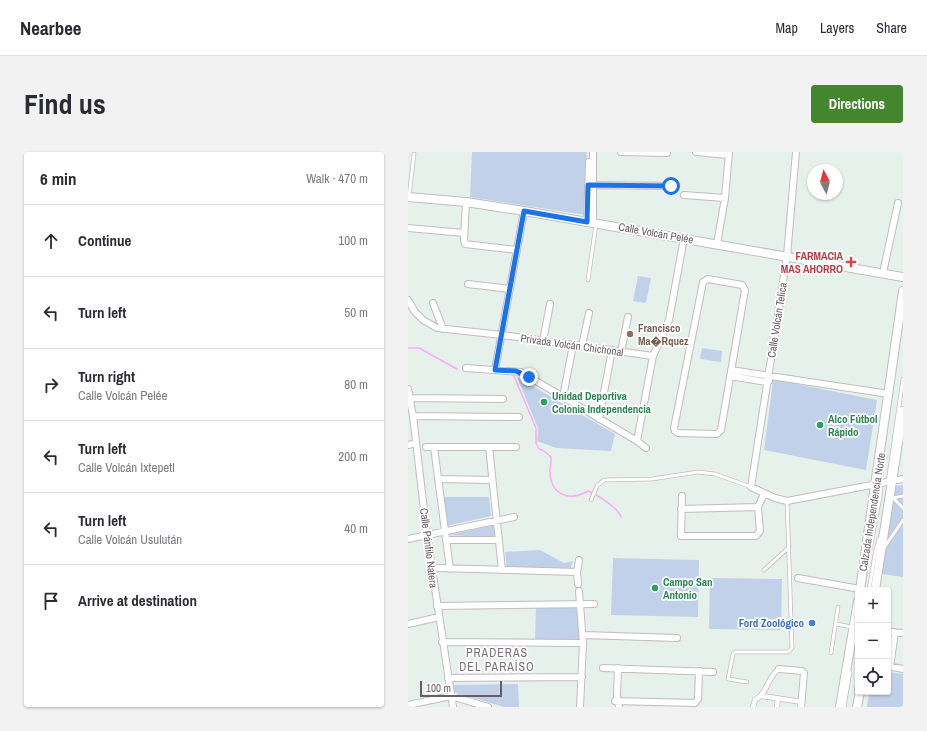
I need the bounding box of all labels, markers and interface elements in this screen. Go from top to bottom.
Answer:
text: Nearbee [20,15,81,41]
text: Map [776,19,798,37]
text: Layers [820,19,854,37]
text: Share [876,19,907,37]
text: Find us [24,85,106,123]
button: Directions [811,85,903,123]
north arrow [807,164,843,200]
text: 6 min [40,167,76,190]
text: Walk · 470 m [306,170,368,187]
route start [662,177,680,195]
street label: Calle Volcán Pelée [618,220,694,246]
icon: ahead [40,230,62,252]
text: Continue [78,230,131,251]
text: 100 m [338,232,368,249]
place label: FARMACIA MAS AHORRO [781,249,843,276]
marker: FARMACIA MAS AHORRO [846,257,856,267]
street label: Calle Volcán Telica [764,281,790,359]
icon: left [40,302,62,324]
text: Turn left [78,302,126,323]
text: 50 m [344,304,368,321]
place label: Francisco Ma�Rquez [638,321,689,348]
marker: Francisco Ma�Rquez [625,329,635,339]
street label: Privada Volcán Chichonal [520,331,624,359]
text: Turn right [78,366,135,387]
route end [520,368,538,386]
icon: right [40,374,62,396]
text: 80 m [344,376,368,393]
text: Calle Volcán Pelée [78,387,167,404]
place label: Unidad Deportiva Colonia Independencia [552,389,651,416]
marker: Unidad Deportiva Colonia Independencia [539,397,549,407]
place label: Alco Fútbol Rápido [828,412,878,439]
marker: Alco Fútbol Rápido [815,420,825,430]
text: Turn left [78,438,126,459]
icon: left [40,446,62,468]
text: 200 m [338,448,368,465]
street label: Calzada Independencia Norte [856,452,888,572]
text: Calle Volcán Ixtepetl [78,459,175,476]
street label: Calle Pánfilo Natera [417,507,441,589]
text: Turn left [78,510,126,531]
icon: left [40,518,62,540]
text: 40 m [344,520,368,537]
text: Calle Volcán Usulután [78,531,182,548]
place label: Campo San Antonio [663,575,713,602]
marker: Campo San Antonio [650,583,660,593]
map controls [855,587,891,695]
button: + [855,587,891,623]
icon: arrive [40,590,62,612]
text: Arrive at destination [78,590,197,611]
place label: Ford Zoológico [739,616,804,630]
marker: Ford Zoológico [807,618,817,628]
button: − [855,623,891,659]
district label: PRADERAS DEL PARAÍSO [459,645,535,675]
button: locate [855,659,891,695]
scale bar [420,679,502,698]
text: 100 m [426,681,451,695]

